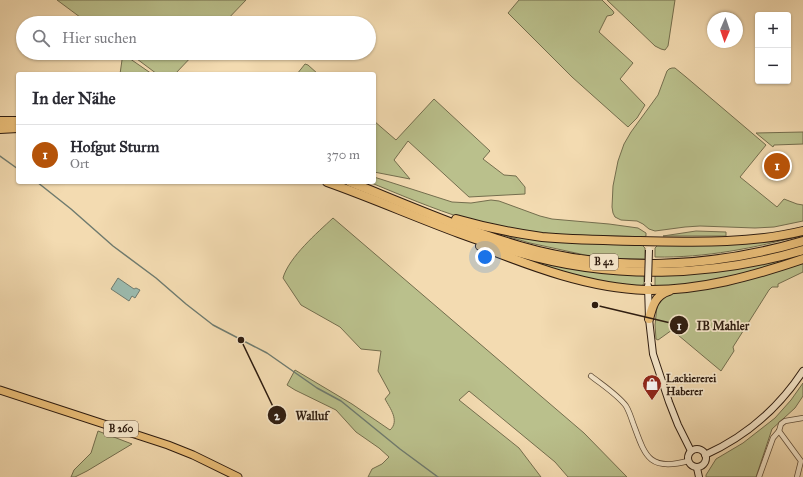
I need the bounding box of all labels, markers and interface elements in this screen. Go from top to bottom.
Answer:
north arrow [707,12,743,48]
map controls [755,12,791,84]
button: + [755,12,791,48]
search box [16,16,376,60]
icon: search [30,27,52,49]
text: Hier suchen [62,29,137,47]
button: − [755,48,791,84]
text: In der Nähe [32,88,116,109]
text: Hofgut Sturm [70,138,159,156]
text: 1 [42,147,48,163]
text: 370 m [327,147,360,163]
pin: 1 [764,151,790,181]
text: Ort [70,156,89,172]
your location [475,247,495,267]
road number: B 42 [590,254,618,270]
callout: IB Mahler [669,313,757,337]
text: 1 [677,319,682,333]
text: IB Mahler [697,319,750,333]
place label: Lackiererei Haberer [666,372,717,398]
shop icon: Lackiererei Haberer [641,373,663,401]
callout: Walluf [267,403,336,427]
text: 2 [274,409,281,423]
text: Walluf [296,409,330,423]
road number: B 260 [104,421,138,437]

